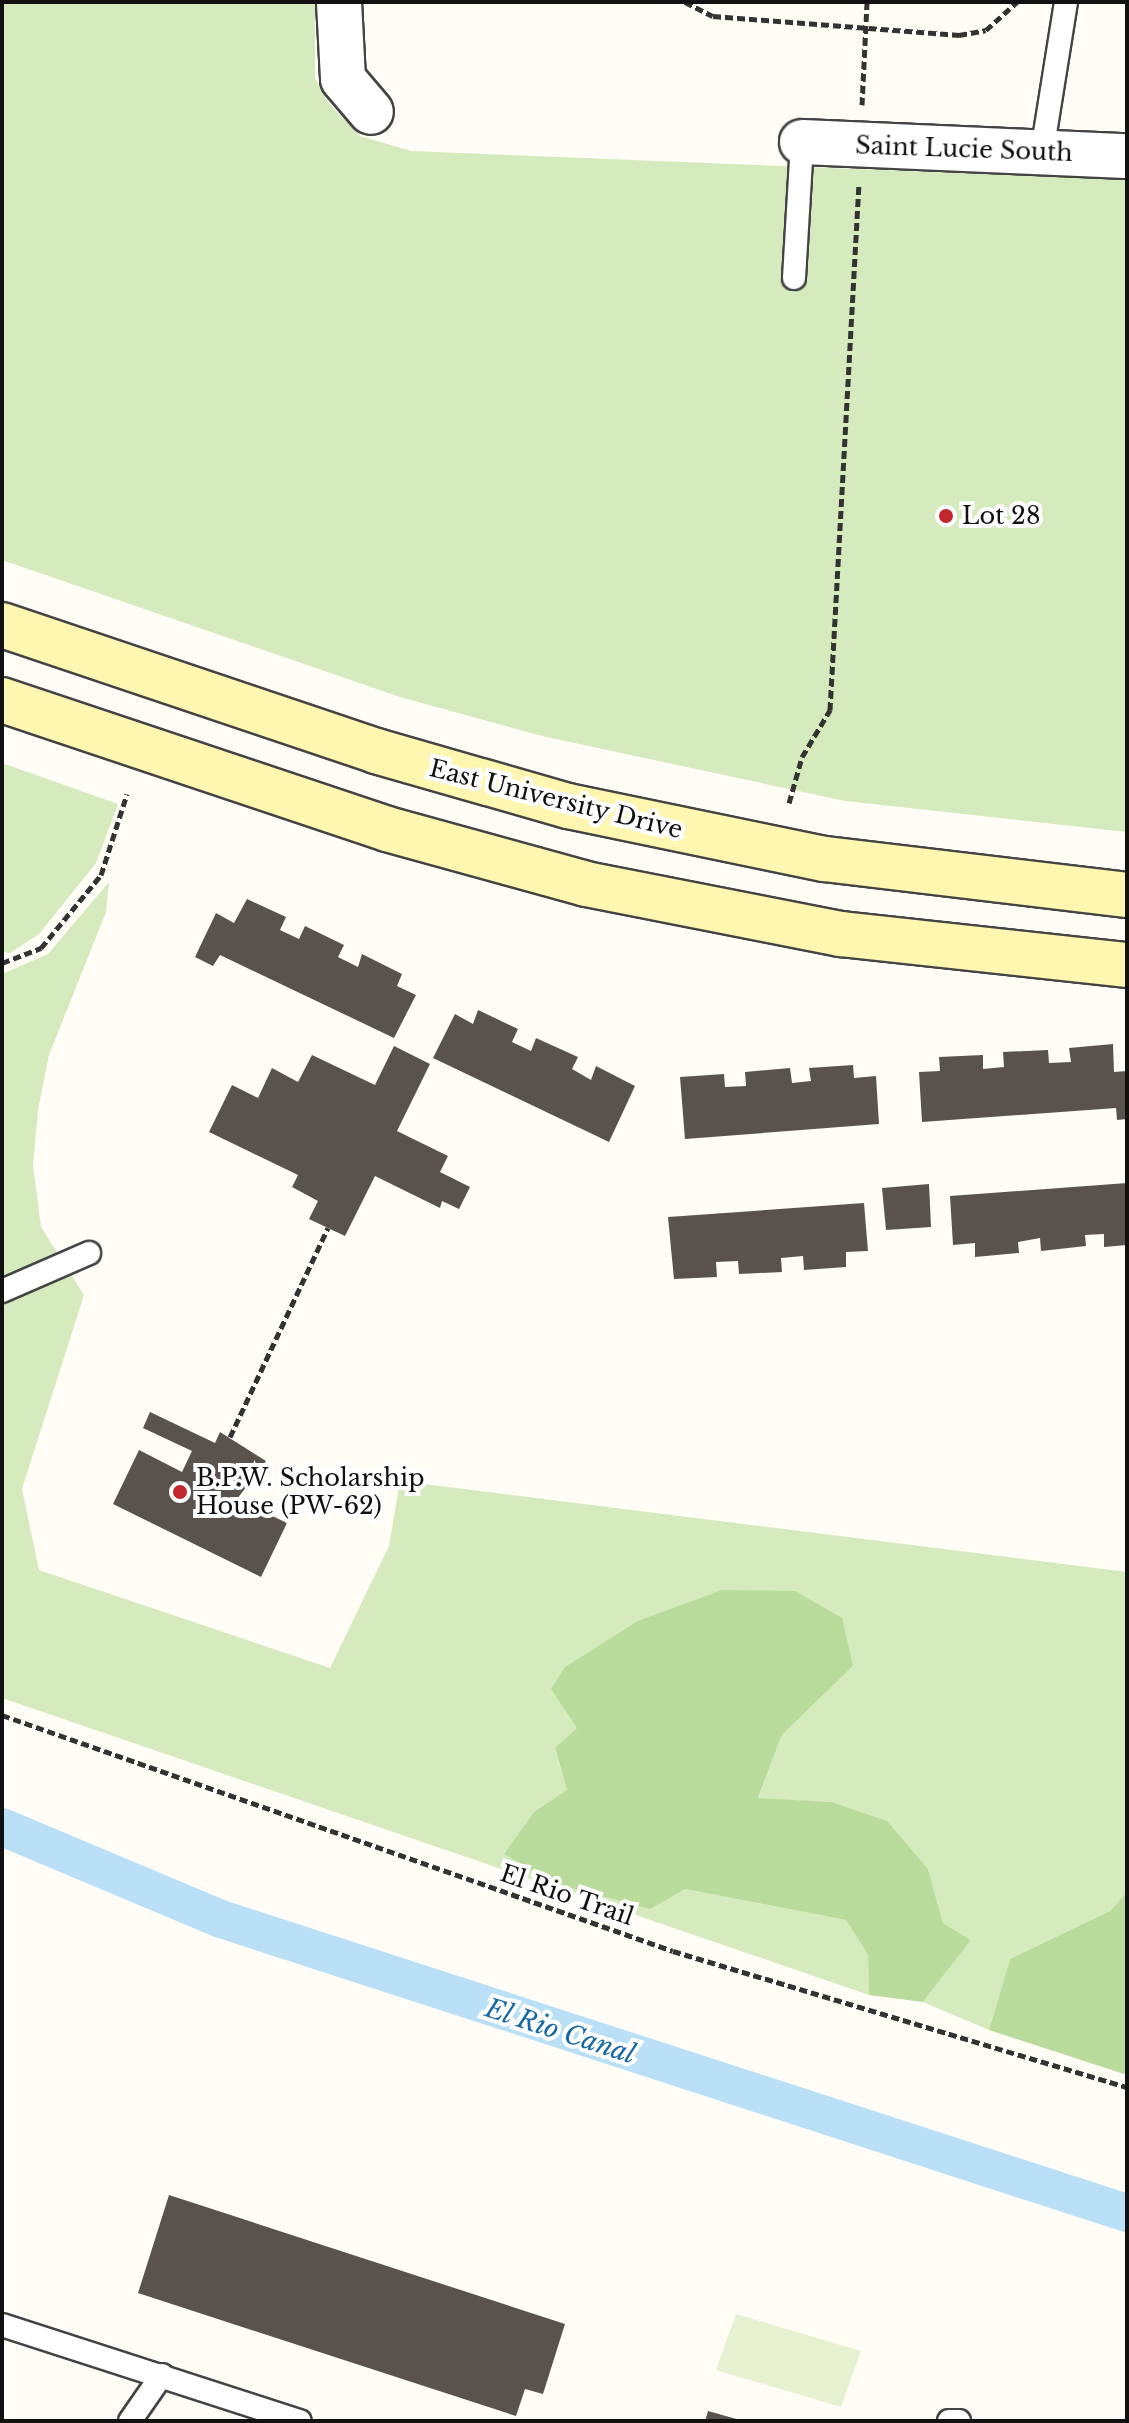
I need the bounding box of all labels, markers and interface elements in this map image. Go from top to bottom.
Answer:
street label: Saint Lucie South [855,131,1073,167]
place label: Lot 28 [962,502,1040,530]
marker: Lot 28 [937,507,955,525]
street label: East University Drive [426,754,686,844]
place label: B.P.W. Scholarship House (PW-62) [196,1464,424,1520]
marker: B.P.W. Scholarship House (PW-62) [171,1483,189,1501]
street label: El Rio Trail [496,1859,638,1931]
water label: El Rio Canal [481,1993,639,2071]

